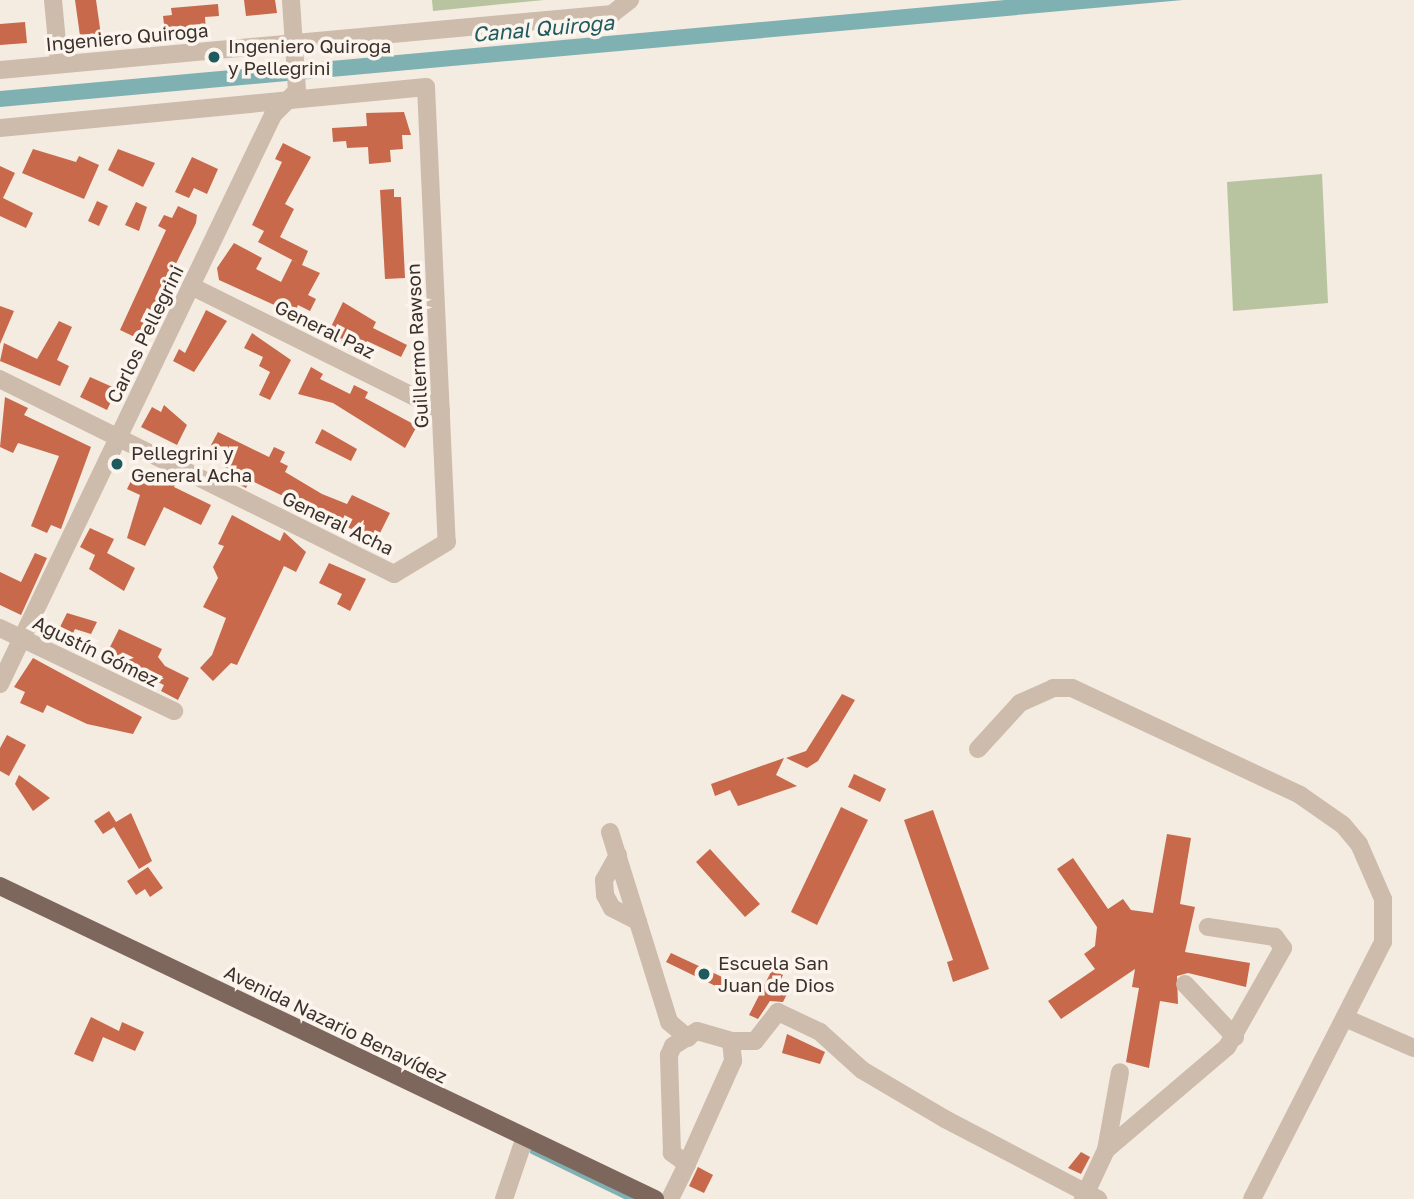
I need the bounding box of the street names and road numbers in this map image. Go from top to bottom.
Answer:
street label: Ingeniero Quiroga [45,19,209,55]
street label: Carlos Pellegrini [102,261,188,407]
street label: Guillermo Rawson [401,263,433,429]
street label: General Paz [271,295,379,363]
street label: General Acha [279,486,397,560]
street label: Agustín Gómez [29,611,163,691]
street label: Avenida Nazario Benavídez [221,960,451,1088]

